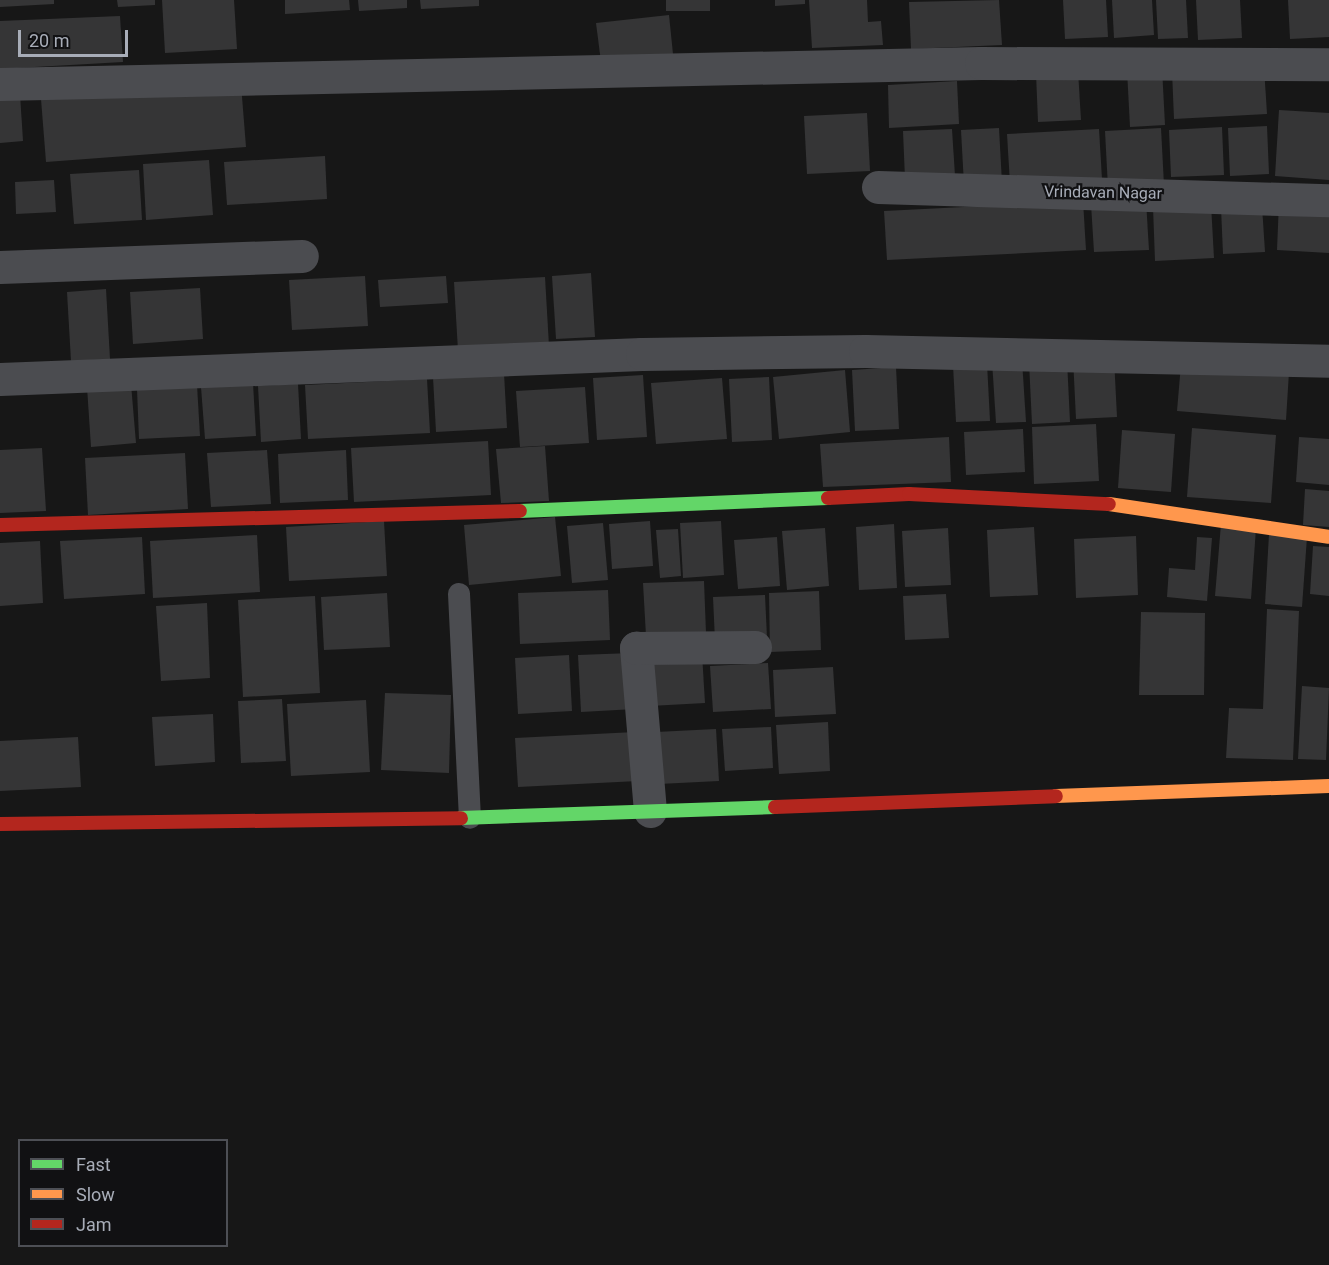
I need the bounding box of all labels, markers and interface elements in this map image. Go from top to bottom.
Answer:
scale bar [21,18,130,56]
text: 20 m [29,30,69,51]
street label: Vrindavan Nagar [1044,182,1162,204]
legend [18,1139,228,1247]
text: Fast [76,1154,111,1175]
text: Slow [76,1184,115,1205]
text: Jam [76,1214,112,1235]

